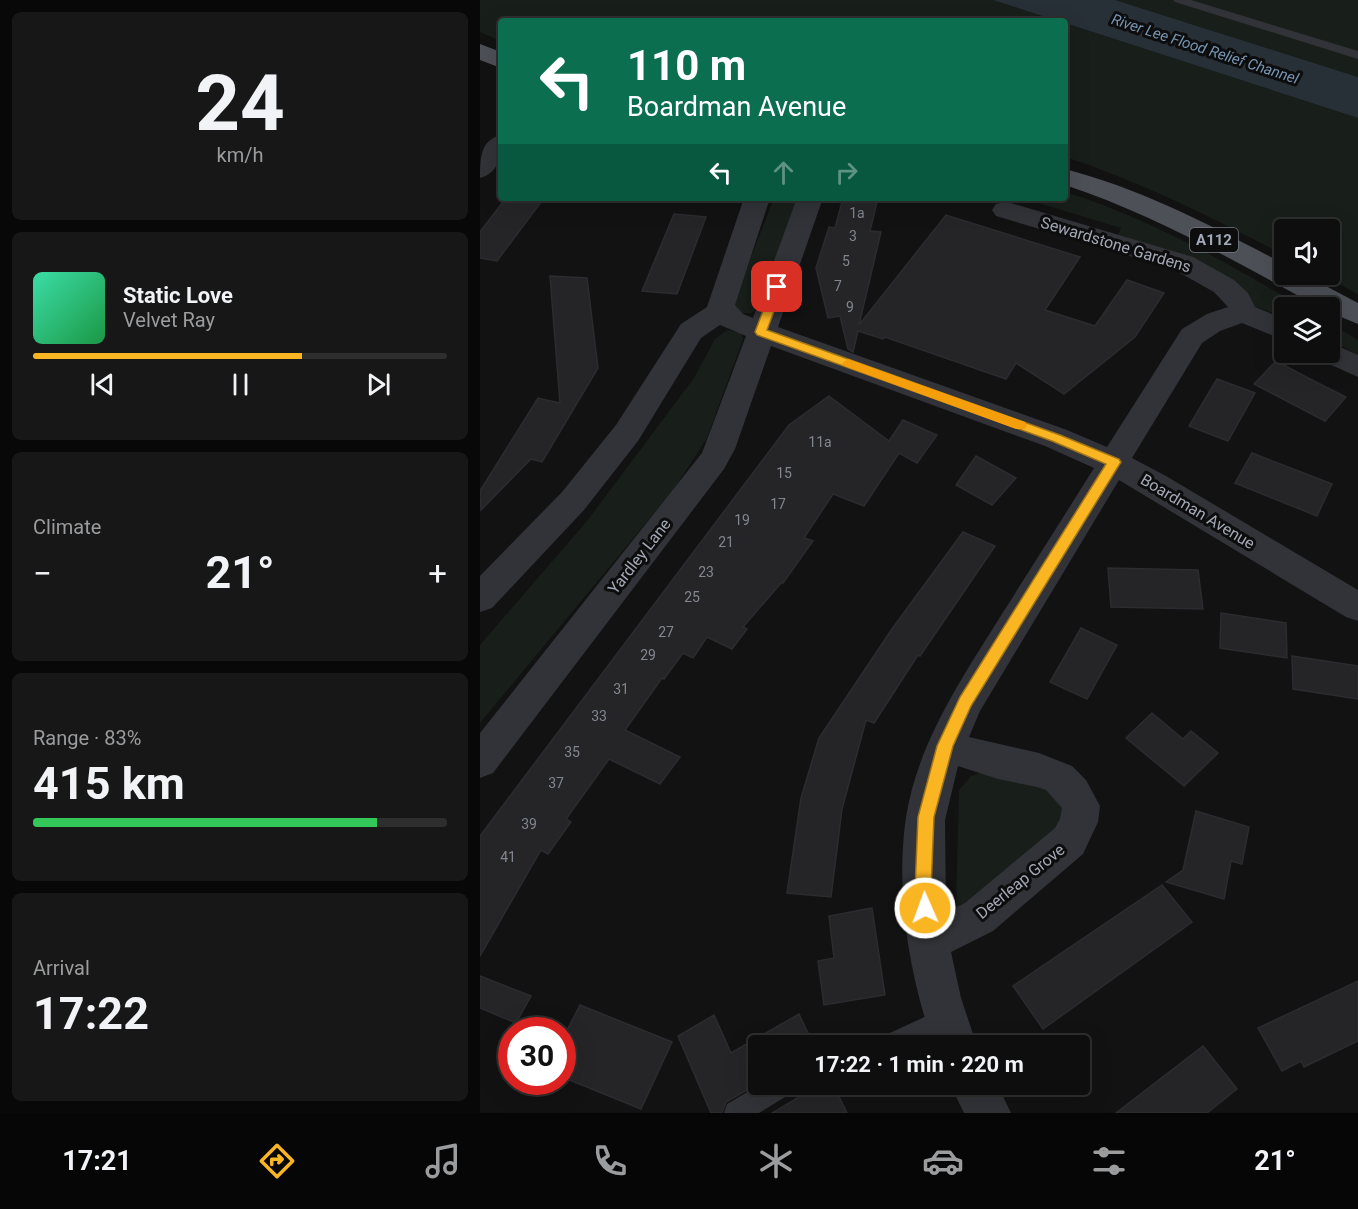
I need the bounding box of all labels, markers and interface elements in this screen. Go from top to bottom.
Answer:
water label: River Lee Flood Relief Channel [1109,10,1301,88]
text: 110 m [627,41,746,90]
icon: left [528,42,606,120]
text: 24 [195,58,285,149]
text: Boardman Avenue [627,91,846,123]
text: km/h [217,143,263,167]
icon: left [704,156,737,189]
icon: ahead [767,156,800,189]
icon: right [830,156,863,189]
house number: 1a [849,205,865,221]
street label: Sewardstone Gardens [1038,213,1193,276]
map controls [1274,219,1340,363]
button: sound [1274,219,1340,285]
house number: 3 [849,228,857,244]
road number: A112 [1190,228,1238,252]
house number: 5 [842,253,850,269]
pin [751,261,802,312]
icon: arrive [760,270,793,303]
house number: 7 [834,278,842,294]
text: Static Love [123,283,233,308]
button: layers [1274,297,1340,363]
house number: 9 [846,299,854,315]
text: Velvet Ray [123,308,215,332]
icon: previous [86,368,119,401]
icon: pause [224,368,257,401]
icon: next [362,368,395,401]
house number: 11a [808,434,832,450]
house number: 15 [776,465,792,481]
street label: Boardman Avenue [1137,470,1258,553]
house number: 17 [770,496,786,512]
house number: 19 [734,512,750,528]
text: Climate [33,515,101,539]
street label: Yardley Lane [604,515,675,598]
house number: 21 [718,534,734,550]
text: 21° [205,546,275,599]
text: − [33,554,52,593]
text: + [428,554,447,593]
house number: 23 [698,564,714,580]
house number: 25 [684,589,700,605]
house number: 27 [658,624,674,640]
house number: 29 [640,647,656,663]
house number: 31 [613,681,629,697]
house number: 33 [591,708,607,724]
text: Range · 83% [33,726,141,750]
house number: 35 [564,744,580,760]
text: 415 km [33,757,185,810]
house number: 37 [548,775,564,791]
house number: 39 [521,816,537,832]
street label: Deerleap Grove [972,840,1068,923]
house number: 41 [500,849,516,865]
position arrow [893,876,957,940]
text: Arrival [33,956,90,980]
text: 17:22 [33,987,149,1040]
speed limit sign: 30 [498,1017,576,1095]
text: 17:22 · 1 min · 220 m [814,1052,1024,1077]
icon: directions [256,1140,298,1182]
icon: music [422,1140,464,1182]
icon: phone [589,1140,631,1182]
icon: climate [755,1140,797,1182]
icon: car [922,1140,964,1182]
icon: filters [1088,1140,1130,1182]
text: 17:21 [62,1145,132,1177]
text: 21° [1254,1145,1296,1177]

